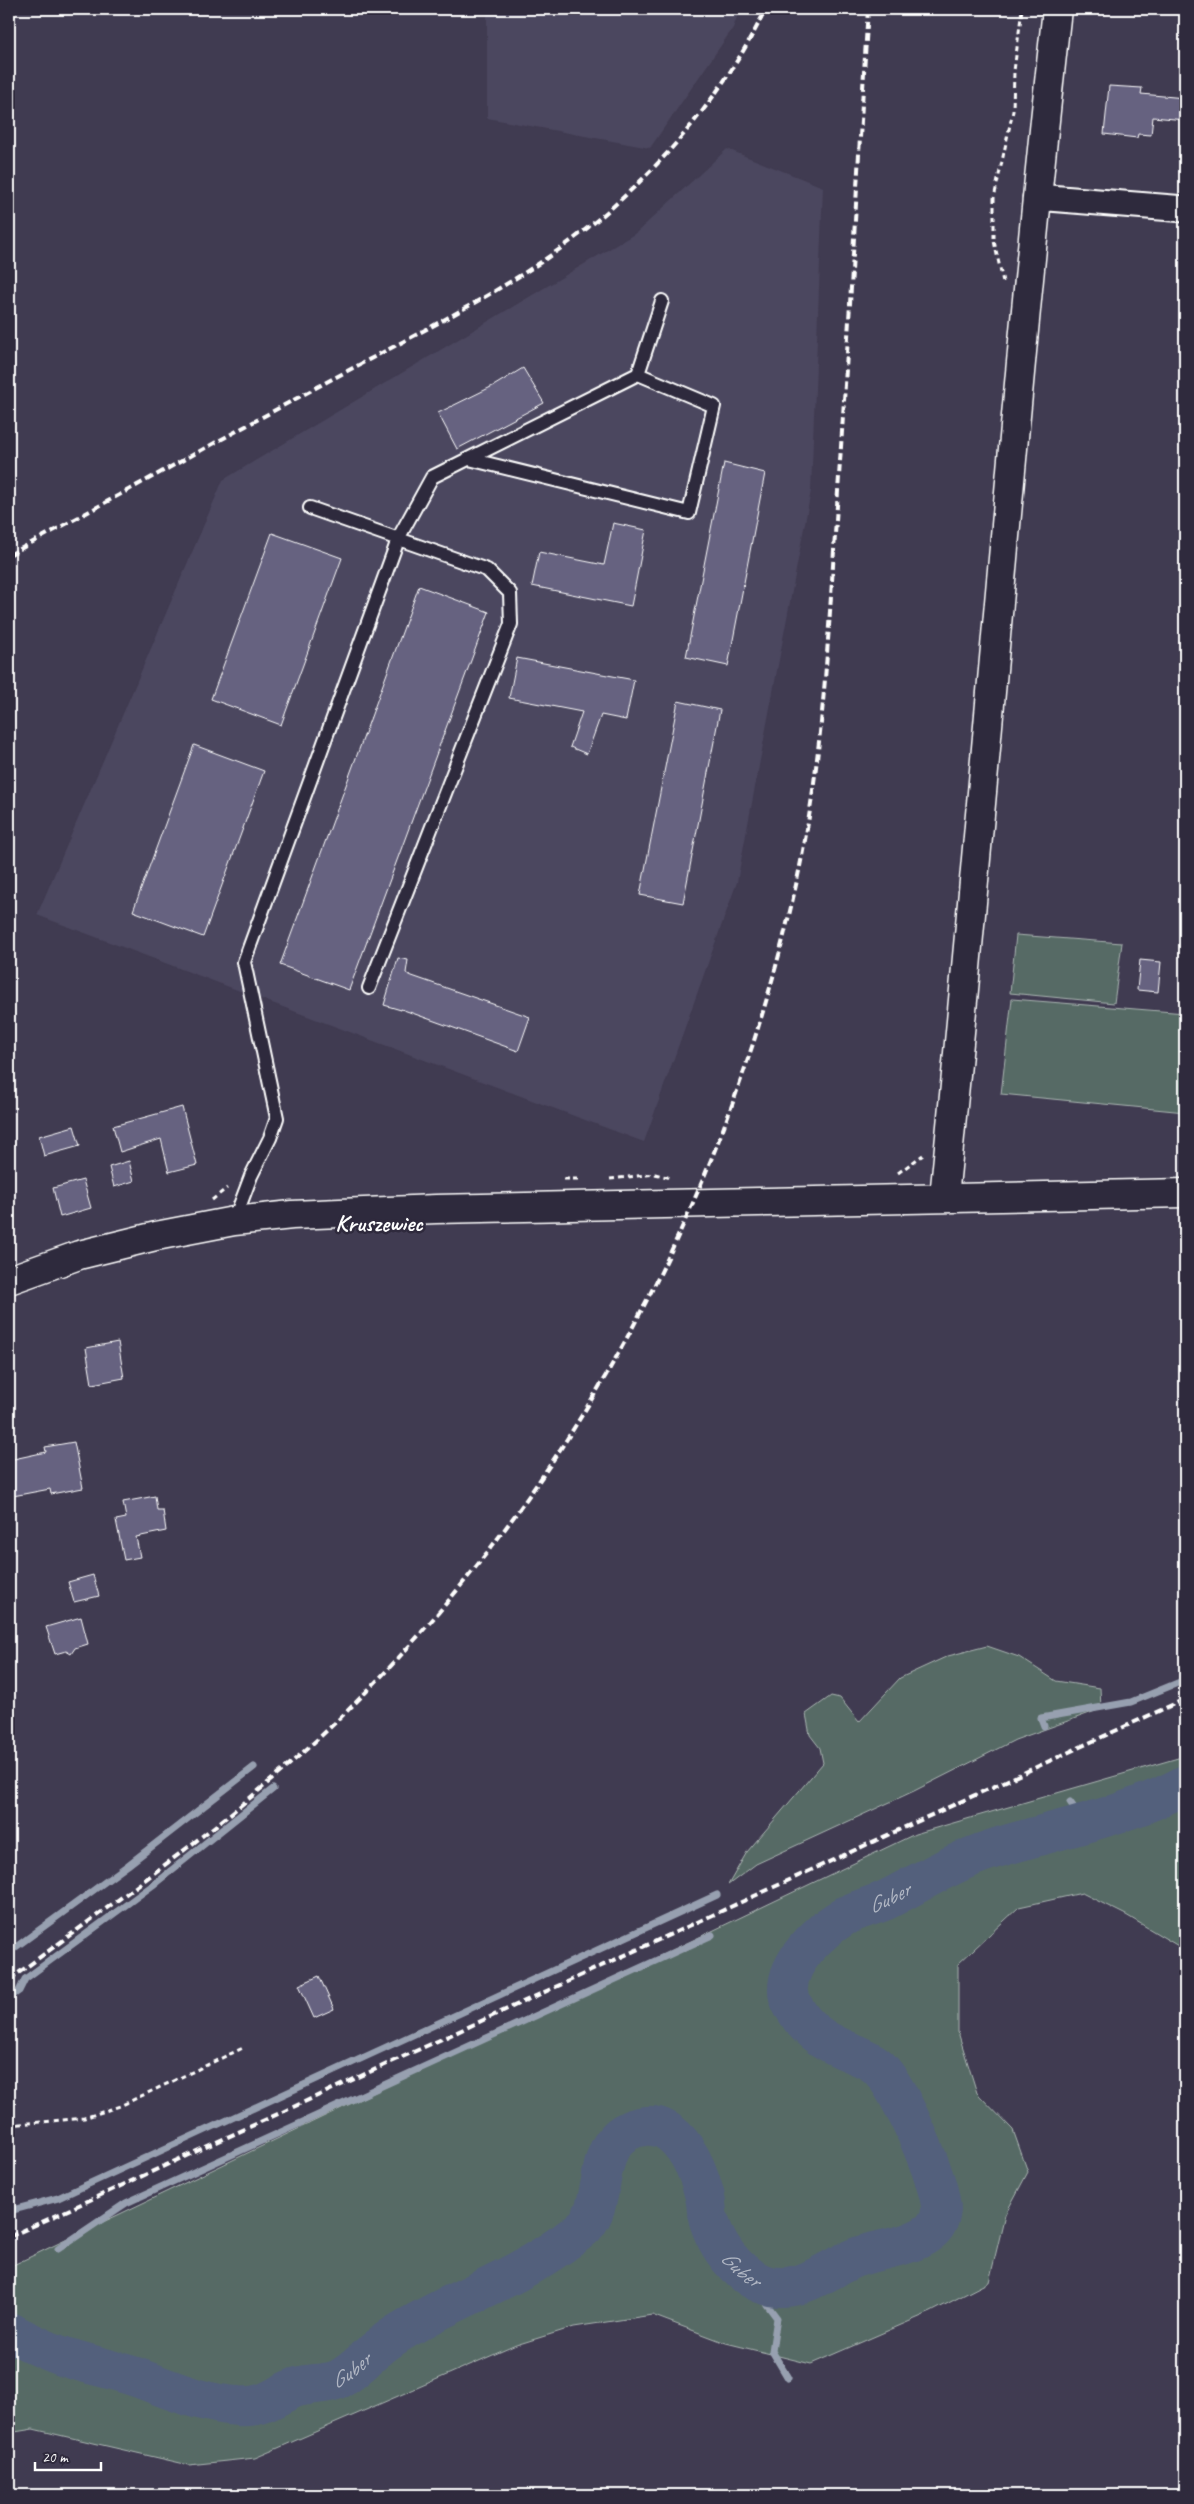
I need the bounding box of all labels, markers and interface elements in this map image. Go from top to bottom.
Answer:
district label: Kruszewiec [335,1208,424,1238]
water label: Guber [865,1874,918,1920]
water label: Guber [715,2245,768,2296]
water label: Guber [327,2345,379,2395]
scale bar [35,2439,101,2471]
text: 20 m [42,2448,69,2467]

